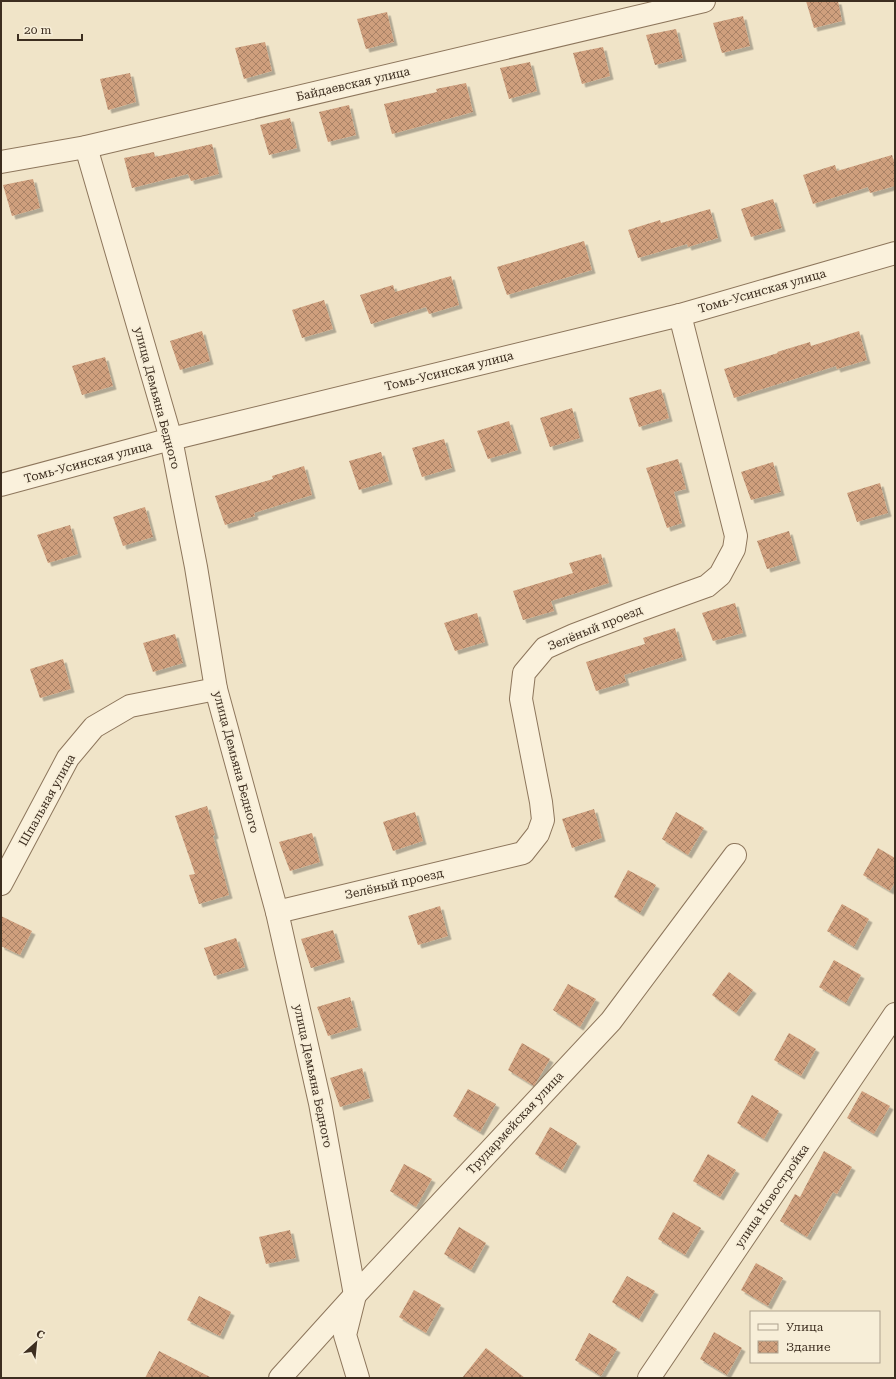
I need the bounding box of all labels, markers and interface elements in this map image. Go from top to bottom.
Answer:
scale bar [18,16,82,42]
text: 20 m [24,23,51,37]
street label: Байдаевская улица [295,64,412,104]
street label: Томь-Усинская улица [697,266,828,316]
street label: улица Демьяна Бедного [131,325,183,471]
street label: Томь-Усинская улица [383,348,515,394]
street label: Томь-Усинская улица [22,438,154,486]
street label: Зелёный проезд [546,602,645,653]
street label: улица Демьяна Бедного [210,689,262,835]
street label: Шпальная улица [16,751,78,848]
street label: Зелёный проезд [343,866,445,902]
street label: улица Демьяна Бедного [291,1003,335,1149]
street label: Трудармейская улица [464,1068,567,1177]
street label: улица Новостройка [732,1141,812,1250]
legend [750,1311,880,1363]
text: Улица [786,1320,824,1334]
north arrow [16,1323,56,1363]
text: С [34,1327,47,1342]
text: Здание [786,1340,831,1354]

